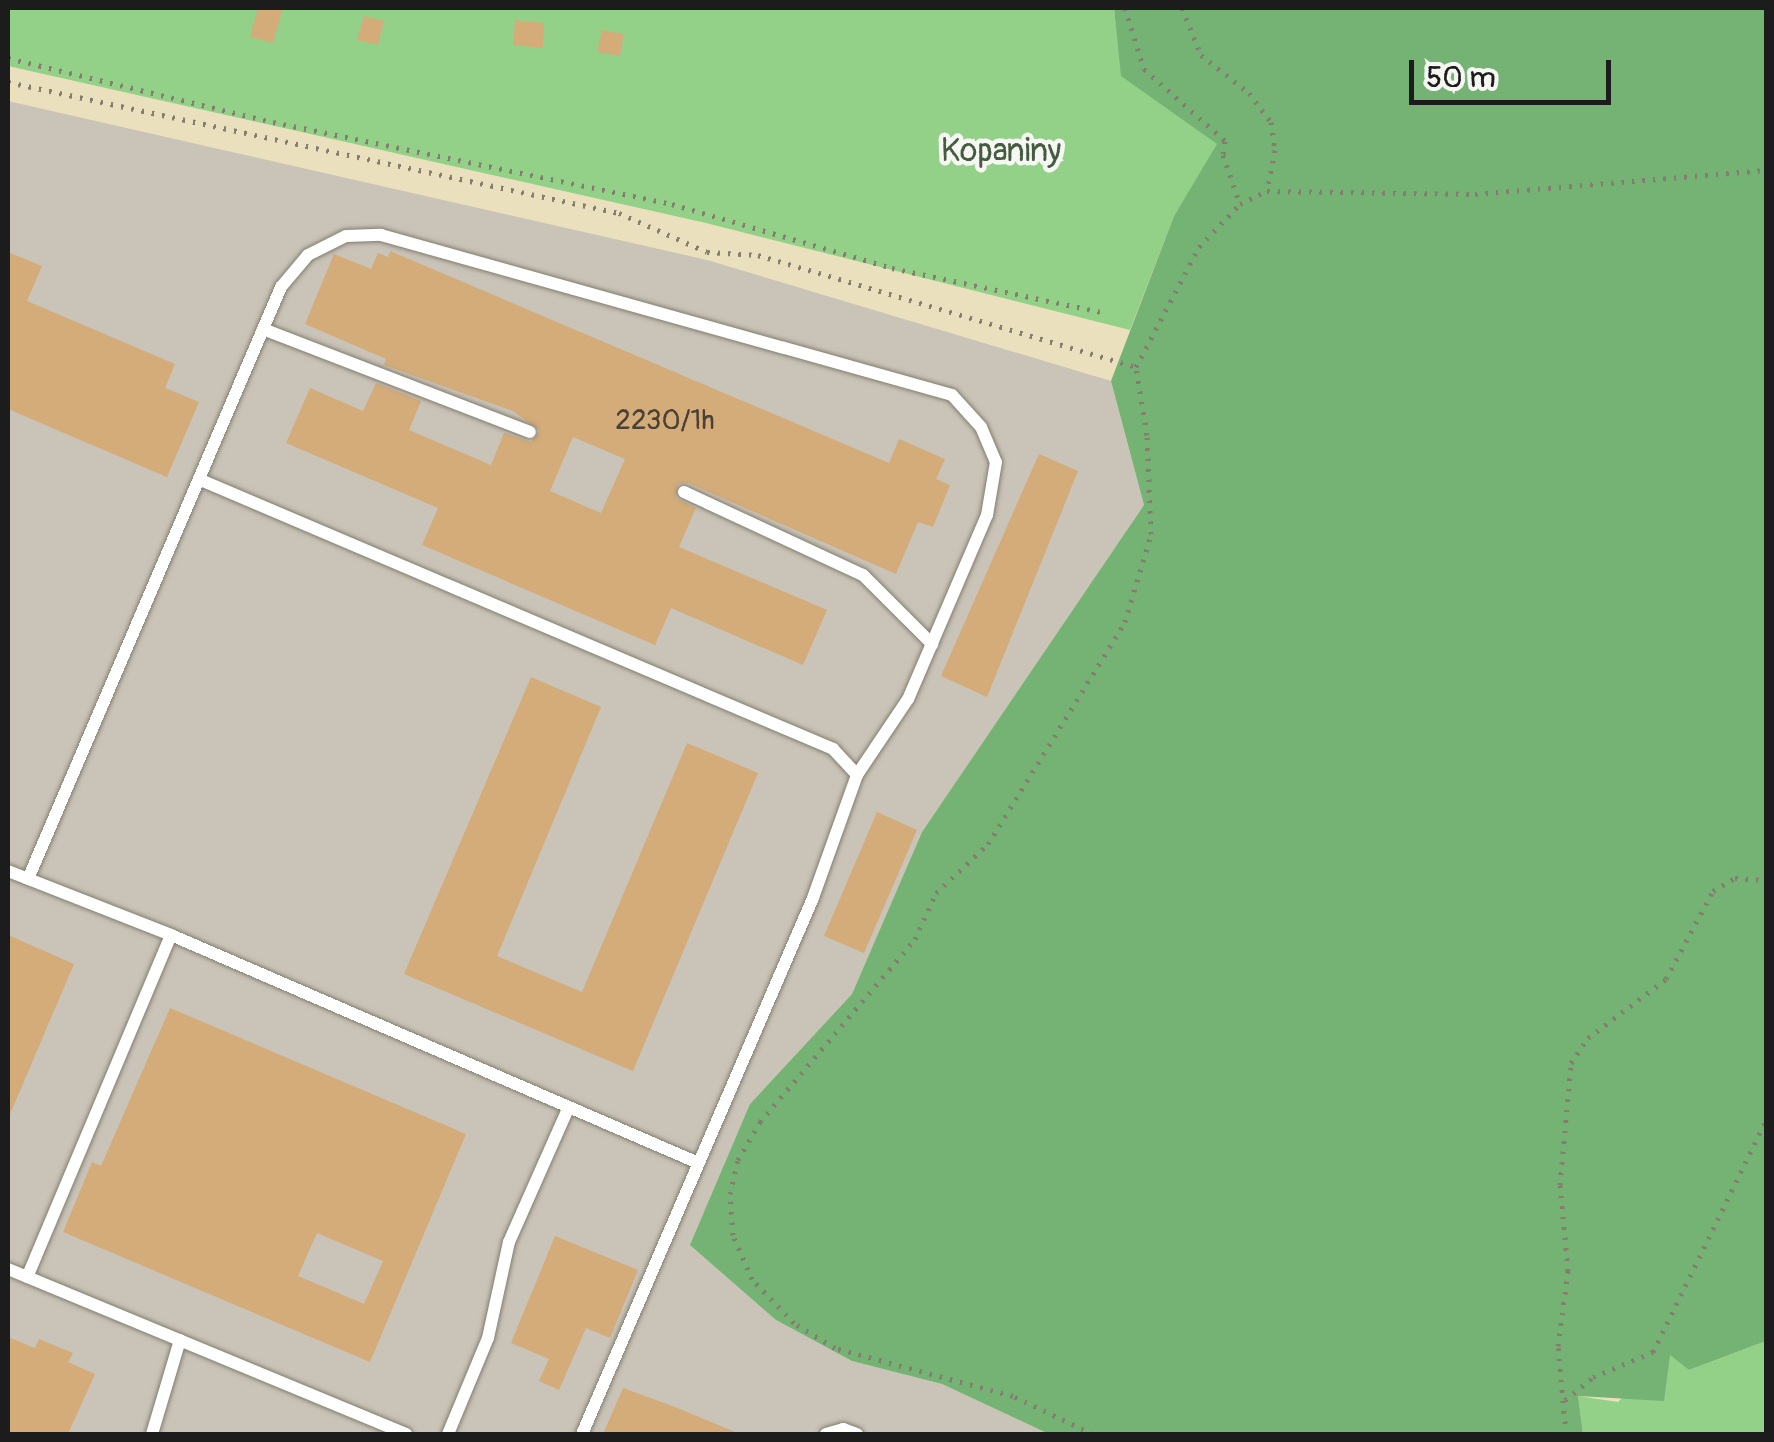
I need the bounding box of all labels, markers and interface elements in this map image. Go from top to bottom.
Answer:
scale bar [1414,40,1616,102]
text: 50 m [1426,59,1496,96]
park label: Kopaniny [941,132,1061,170]
house number: 2230/1h [615,404,715,438]

